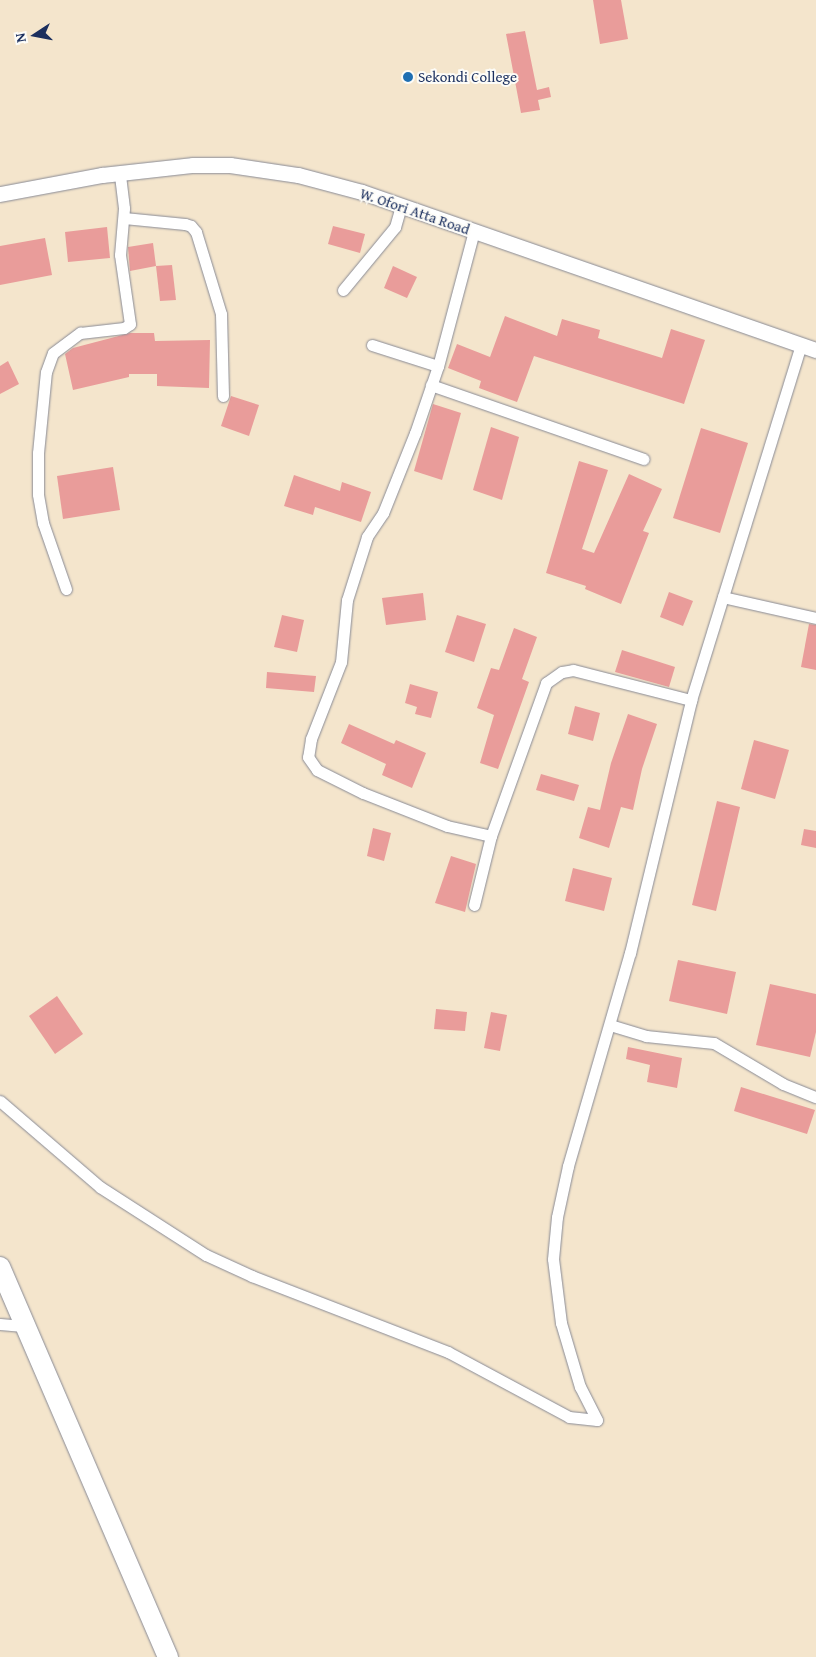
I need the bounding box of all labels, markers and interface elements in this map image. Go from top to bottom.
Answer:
north arrow [10,10,60,60]
text: N [10,31,31,44]
place label: Sekondi College [418,68,517,86]
marker: Sekondi College [402,71,414,83]
street label: W. Ofori Atta Road [358,184,472,238]

